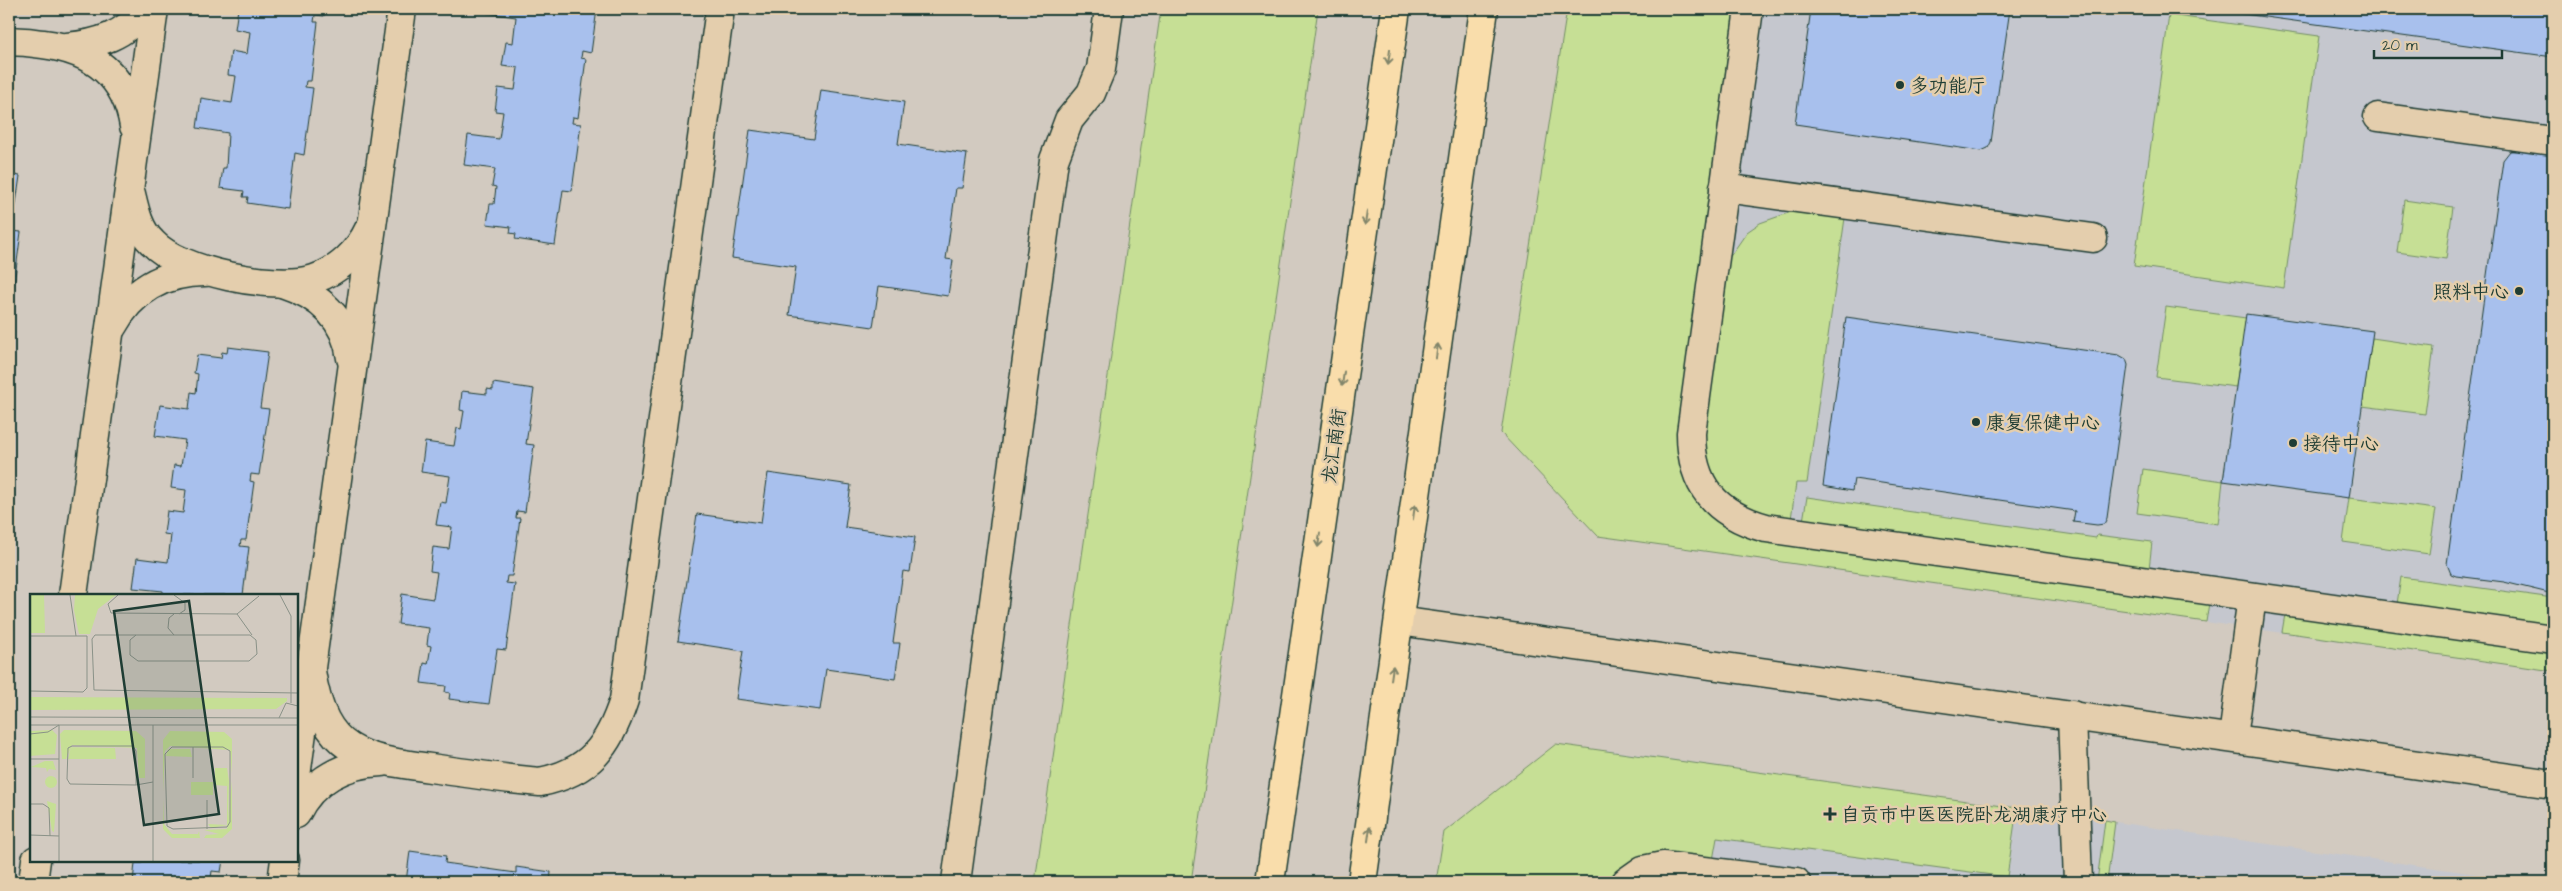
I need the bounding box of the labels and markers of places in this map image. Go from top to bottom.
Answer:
place label: 多功能厅 [1910,73,1986,100]
marker: 多功能厅 [1894,79,1906,91]
place label: 照料中心 [2433,279,2509,306]
marker: 照料中心 [2513,285,2525,297]
place label: 康复保健中心 [1986,410,2100,437]
marker: 康复保健中心 [1970,416,1982,428]
place label: 接待中心 [2303,431,2379,458]
marker: 接待中心 [2287,437,2299,449]
place label: 自贡市中医医院卧龙湖康疗中心 [1841,802,2107,829]
marker: 自贡市中医医院卧龙湖康疗中心 [1823,807,1837,821]

